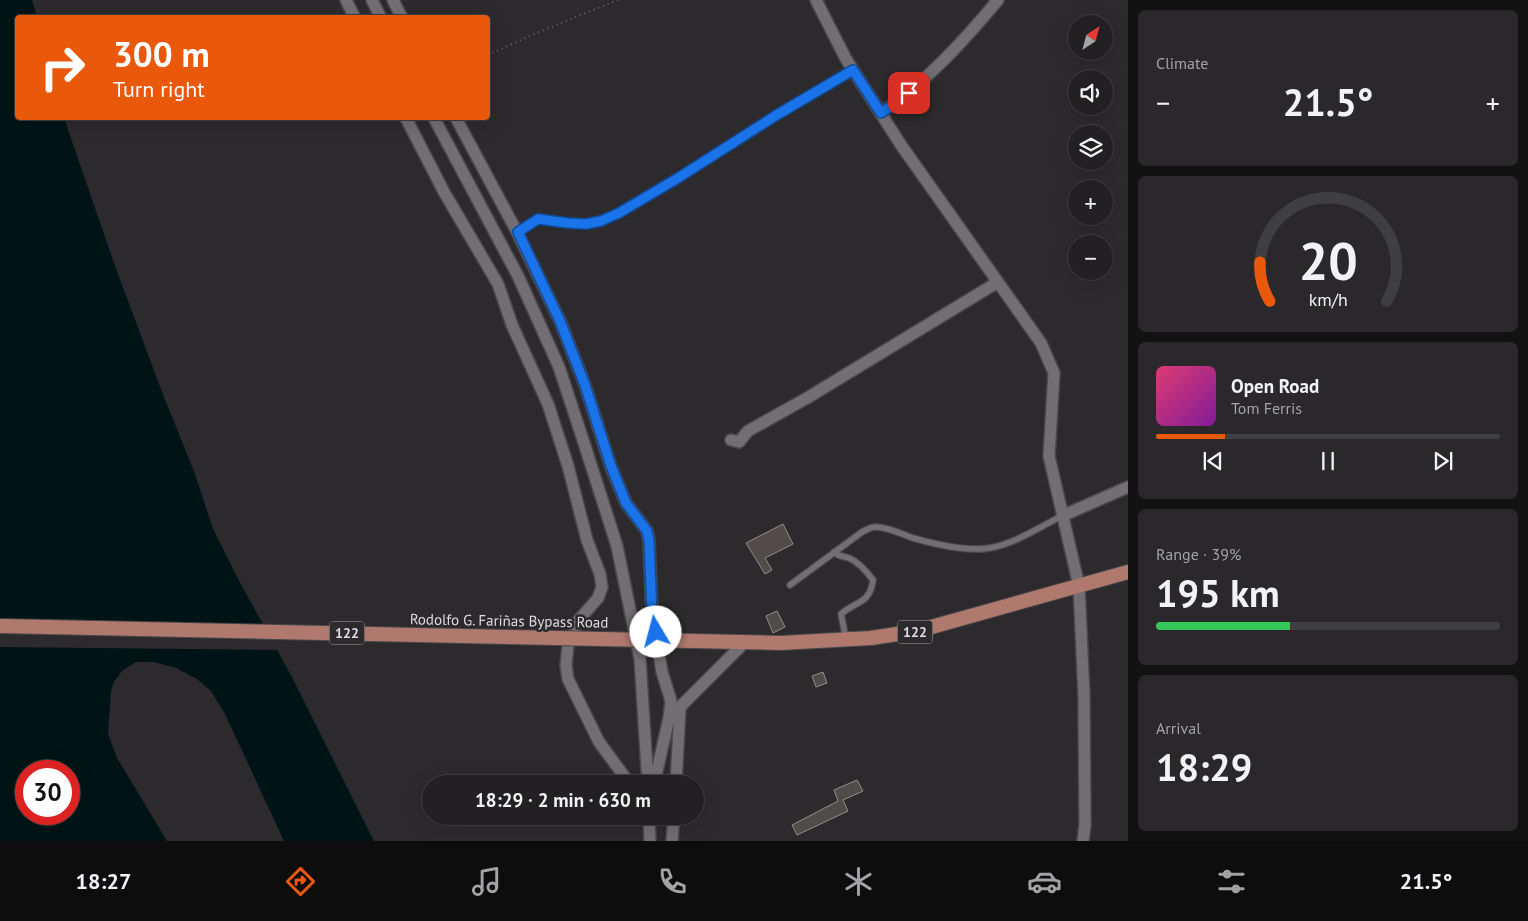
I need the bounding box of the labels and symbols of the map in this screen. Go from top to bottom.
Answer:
north arrow [1068,15,1112,60]
pin [888,72,930,114]
position arrow [629,605,681,657]
street label: Rodolfo G. Fariñas Bypass Road [410,609,608,632]
road number: 122 [898,620,932,644]
road number: 122 [330,622,364,644]
speed limit sign: 30 [15,760,80,825]

